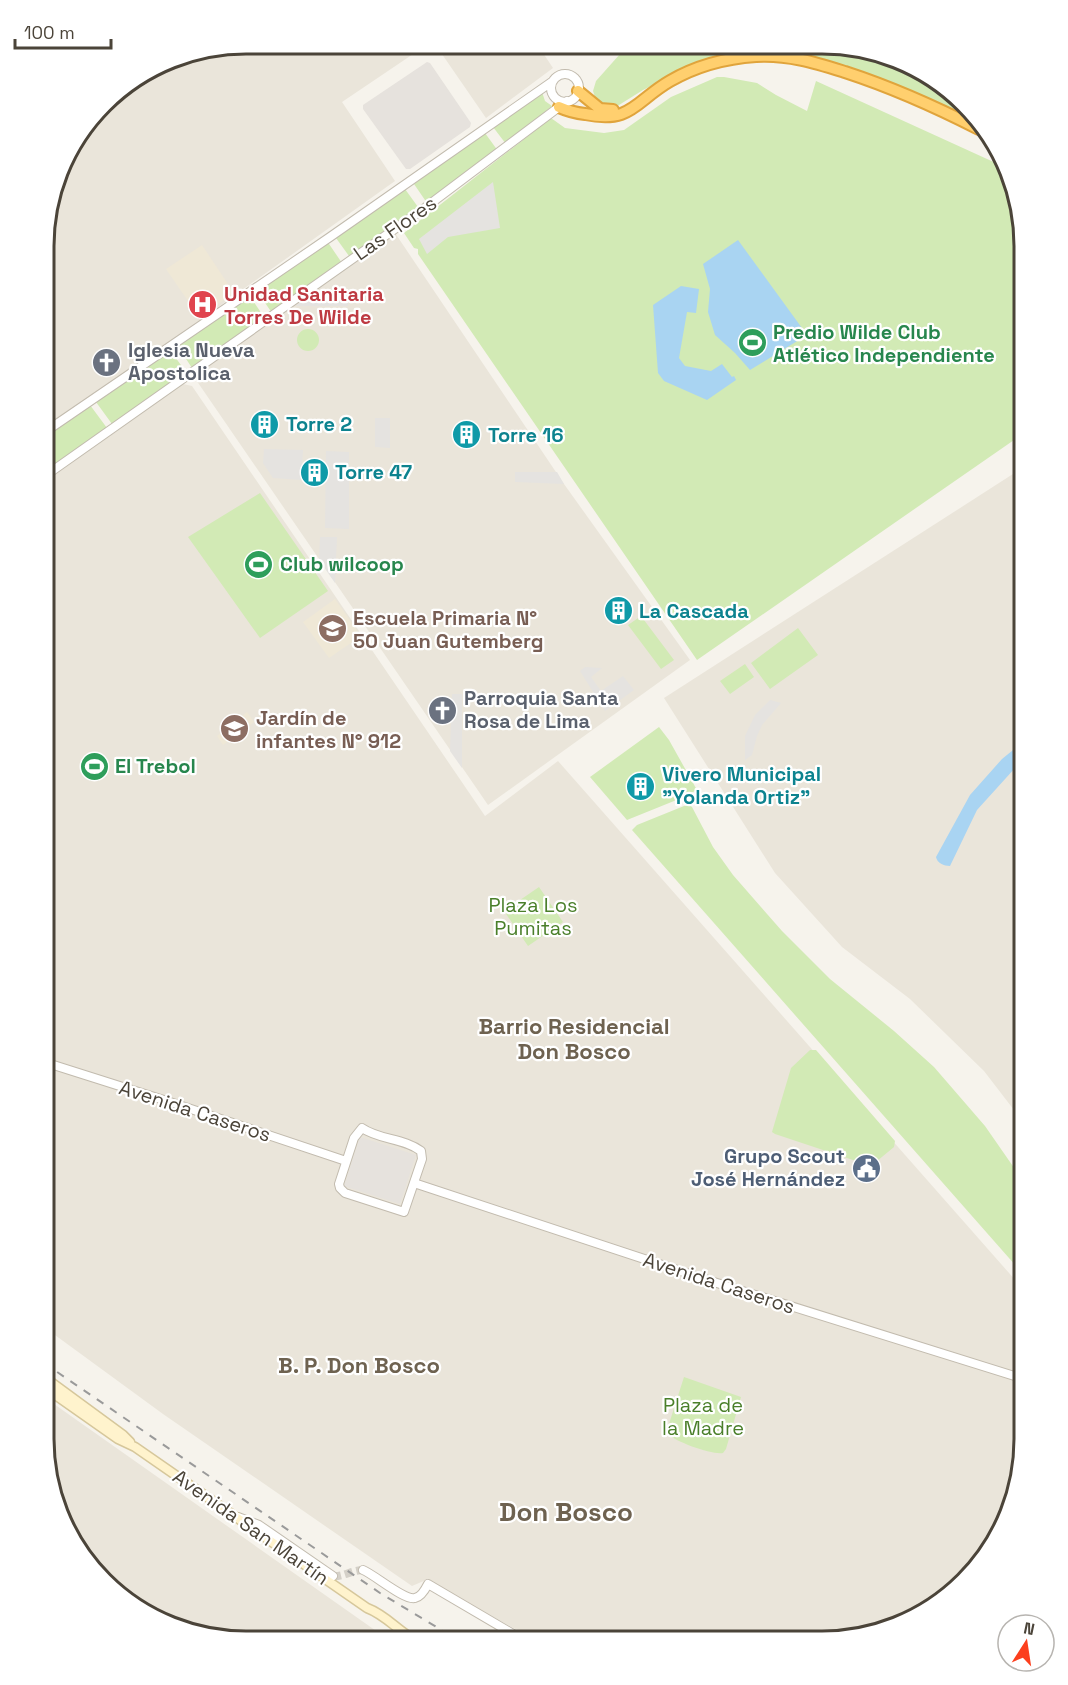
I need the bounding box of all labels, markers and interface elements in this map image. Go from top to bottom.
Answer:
scale bar [15,12,111,50]
text: 100 m [24,21,75,44]
street label: Las Flores [348,190,442,266]
place label: Unidad Sanitaria Torres De Wilde [224,281,384,330]
hospital icon: Unidad Sanitaria Torres De Wilde [187,289,219,321]
place label: Predio Wilde Club Atlético Independiente [773,319,995,368]
sports icon: Predio Wilde Club Atlético Independiente [736,327,768,359]
place label: Iglesia Nueva Apostolica [128,337,255,386]
church icon: Iglesia Nueva Apostolica [91,346,123,378]
building icon: Torre 2 [249,408,281,440]
place label: Torre 2 [286,411,352,437]
building icon: Torre 16 [451,419,483,451]
place label: Torre 16 [488,422,564,448]
building icon: Torre 47 [298,456,330,488]
place label: Torre 47 [335,459,412,485]
sports icon: Club wilcoop [243,548,275,580]
place label: Club wilcoop [280,551,404,577]
building icon: La Cascada [602,595,634,627]
place label: La Cascada [639,598,749,624]
place label: Escuela Primaria N° 50 Juan Gutemberg [353,605,543,654]
school or university icon: Escuela Primaria N° 50 Juan Gutemberg [316,613,348,645]
place label: Parroquia Santa Rosa de Lima [464,685,619,734]
church icon: Parroquia Santa Rosa de Lima [427,694,459,726]
place label: Jardín de infantes N° 912 [256,705,401,754]
school or university icon: Jardín de infantes N° 912 [219,713,251,745]
sports icon: El Trebol [78,750,110,782]
place label: El Trebol [115,753,196,779]
place label: Vivero Municipal "Yolanda Ortiz" [662,761,821,810]
building icon: Vivero Municipal "Yolanda Ortiz" [625,770,657,802]
park label: Plaza Los Pumitas [488,892,578,941]
district label: Barrio Residencial Don Bosco [478,1012,670,1065]
street label: Avenida Caseros [116,1074,274,1148]
place label: Grupo Scout José Hernández [691,1143,845,1192]
public building icon: Grupo Scout José Hernández [850,1152,882,1184]
street label: Avenida Caseros [640,1246,798,1320]
district label: B. P. Don Bosco [278,1351,440,1379]
park label: Plaza de la Madre [662,1392,744,1441]
street label: Avenida San Martín [168,1463,334,1591]
district label: Don Bosco [499,1495,633,1529]
north arrow [996,1613,1056,1673]
text: N [1022,1617,1036,1640]

